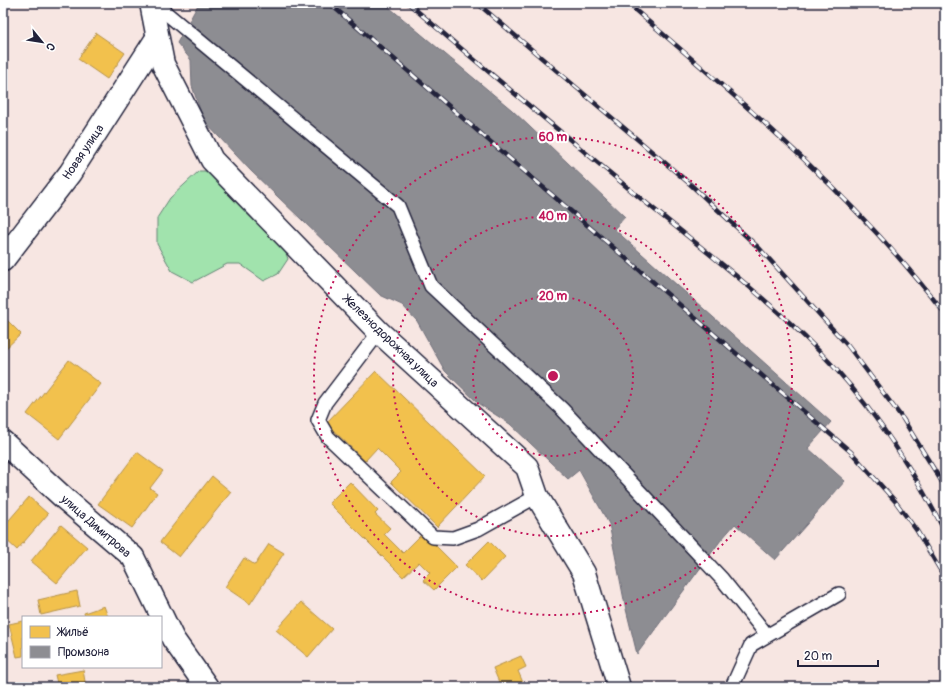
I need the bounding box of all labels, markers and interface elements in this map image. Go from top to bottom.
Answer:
north arrow [22,22,62,62]
text: С [43,41,58,53]
street label: Новая улица [59,121,108,183]
text: 60 m [539,130,568,145]
text: 40 m [538,209,568,224]
text: 20 m [539,289,567,304]
street label: Железнодорожная улица [338,291,442,391]
centre of rings [546,369,560,383]
street label: улица Димитрова [57,491,134,561]
legend [22,616,162,668]
text: Жильё [56,625,89,640]
scale bar [798,642,878,668]
text: Промзона [58,645,109,660]
text: 20 m [804,649,833,664]

